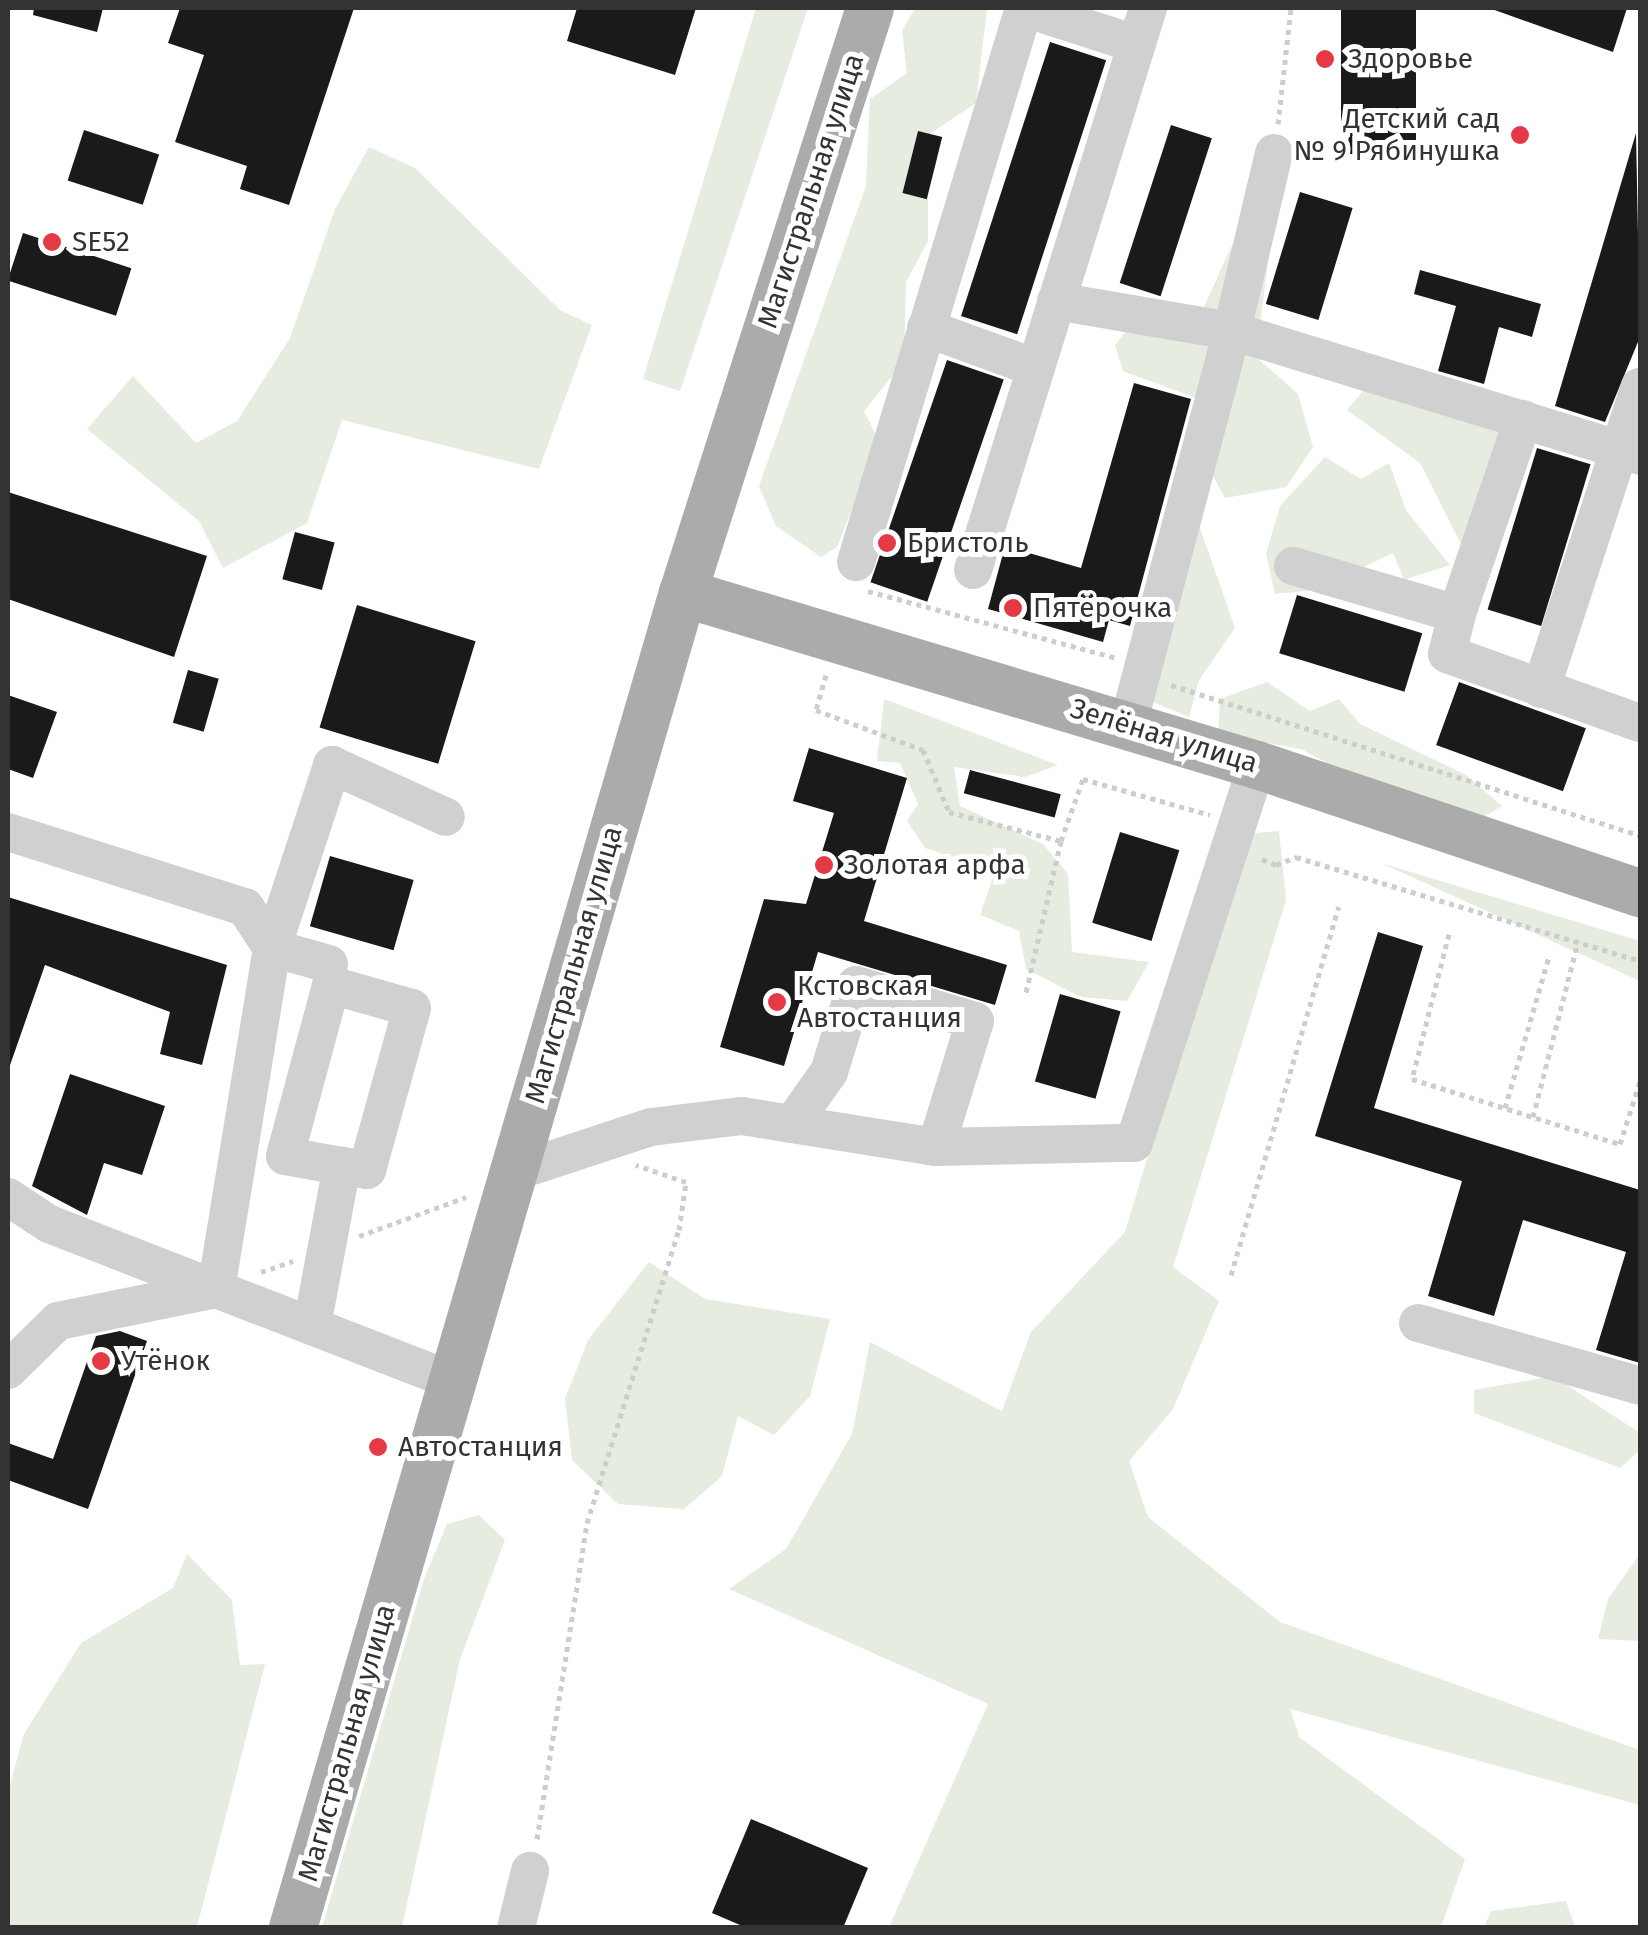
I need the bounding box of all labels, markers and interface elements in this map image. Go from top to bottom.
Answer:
place label: Здоровье [1348,42,1473,76]
marker: Здоровье [1312,46,1338,72]
street label: Магистральная улица [751,49,871,333]
place label: Детский сад № 9 Рябинушка [1294,102,1500,168]
marker: Детский сад № 9 Рябинушка [1509,124,1531,146]
place label: SE52 [72,225,130,259]
marker: SE52 [41,231,63,253]
place label: Бристоль [907,526,1029,560]
marker: Бристоль [876,532,898,554]
place label: Пятёрочка [1033,591,1172,625]
marker: Пятёрочка [1002,597,1024,619]
street label: Зелёная улица [1066,692,1262,780]
street label: Магистральная улица [518,823,630,1107]
place label: Золотая арфа [844,848,1026,882]
marker: Золотая арфа [813,854,835,876]
place label: Кстовская Автостанция [797,969,962,1035]
marker: Кстовская Автостанция [766,991,788,1013]
place label: Утёнок [121,1344,210,1378]
marker: Утёнок [90,1350,112,1372]
place label: Автостанция [398,1430,563,1464]
marker: Автостанция [367,1436,389,1458]
street label: Магистральная улица [291,1601,403,1885]

